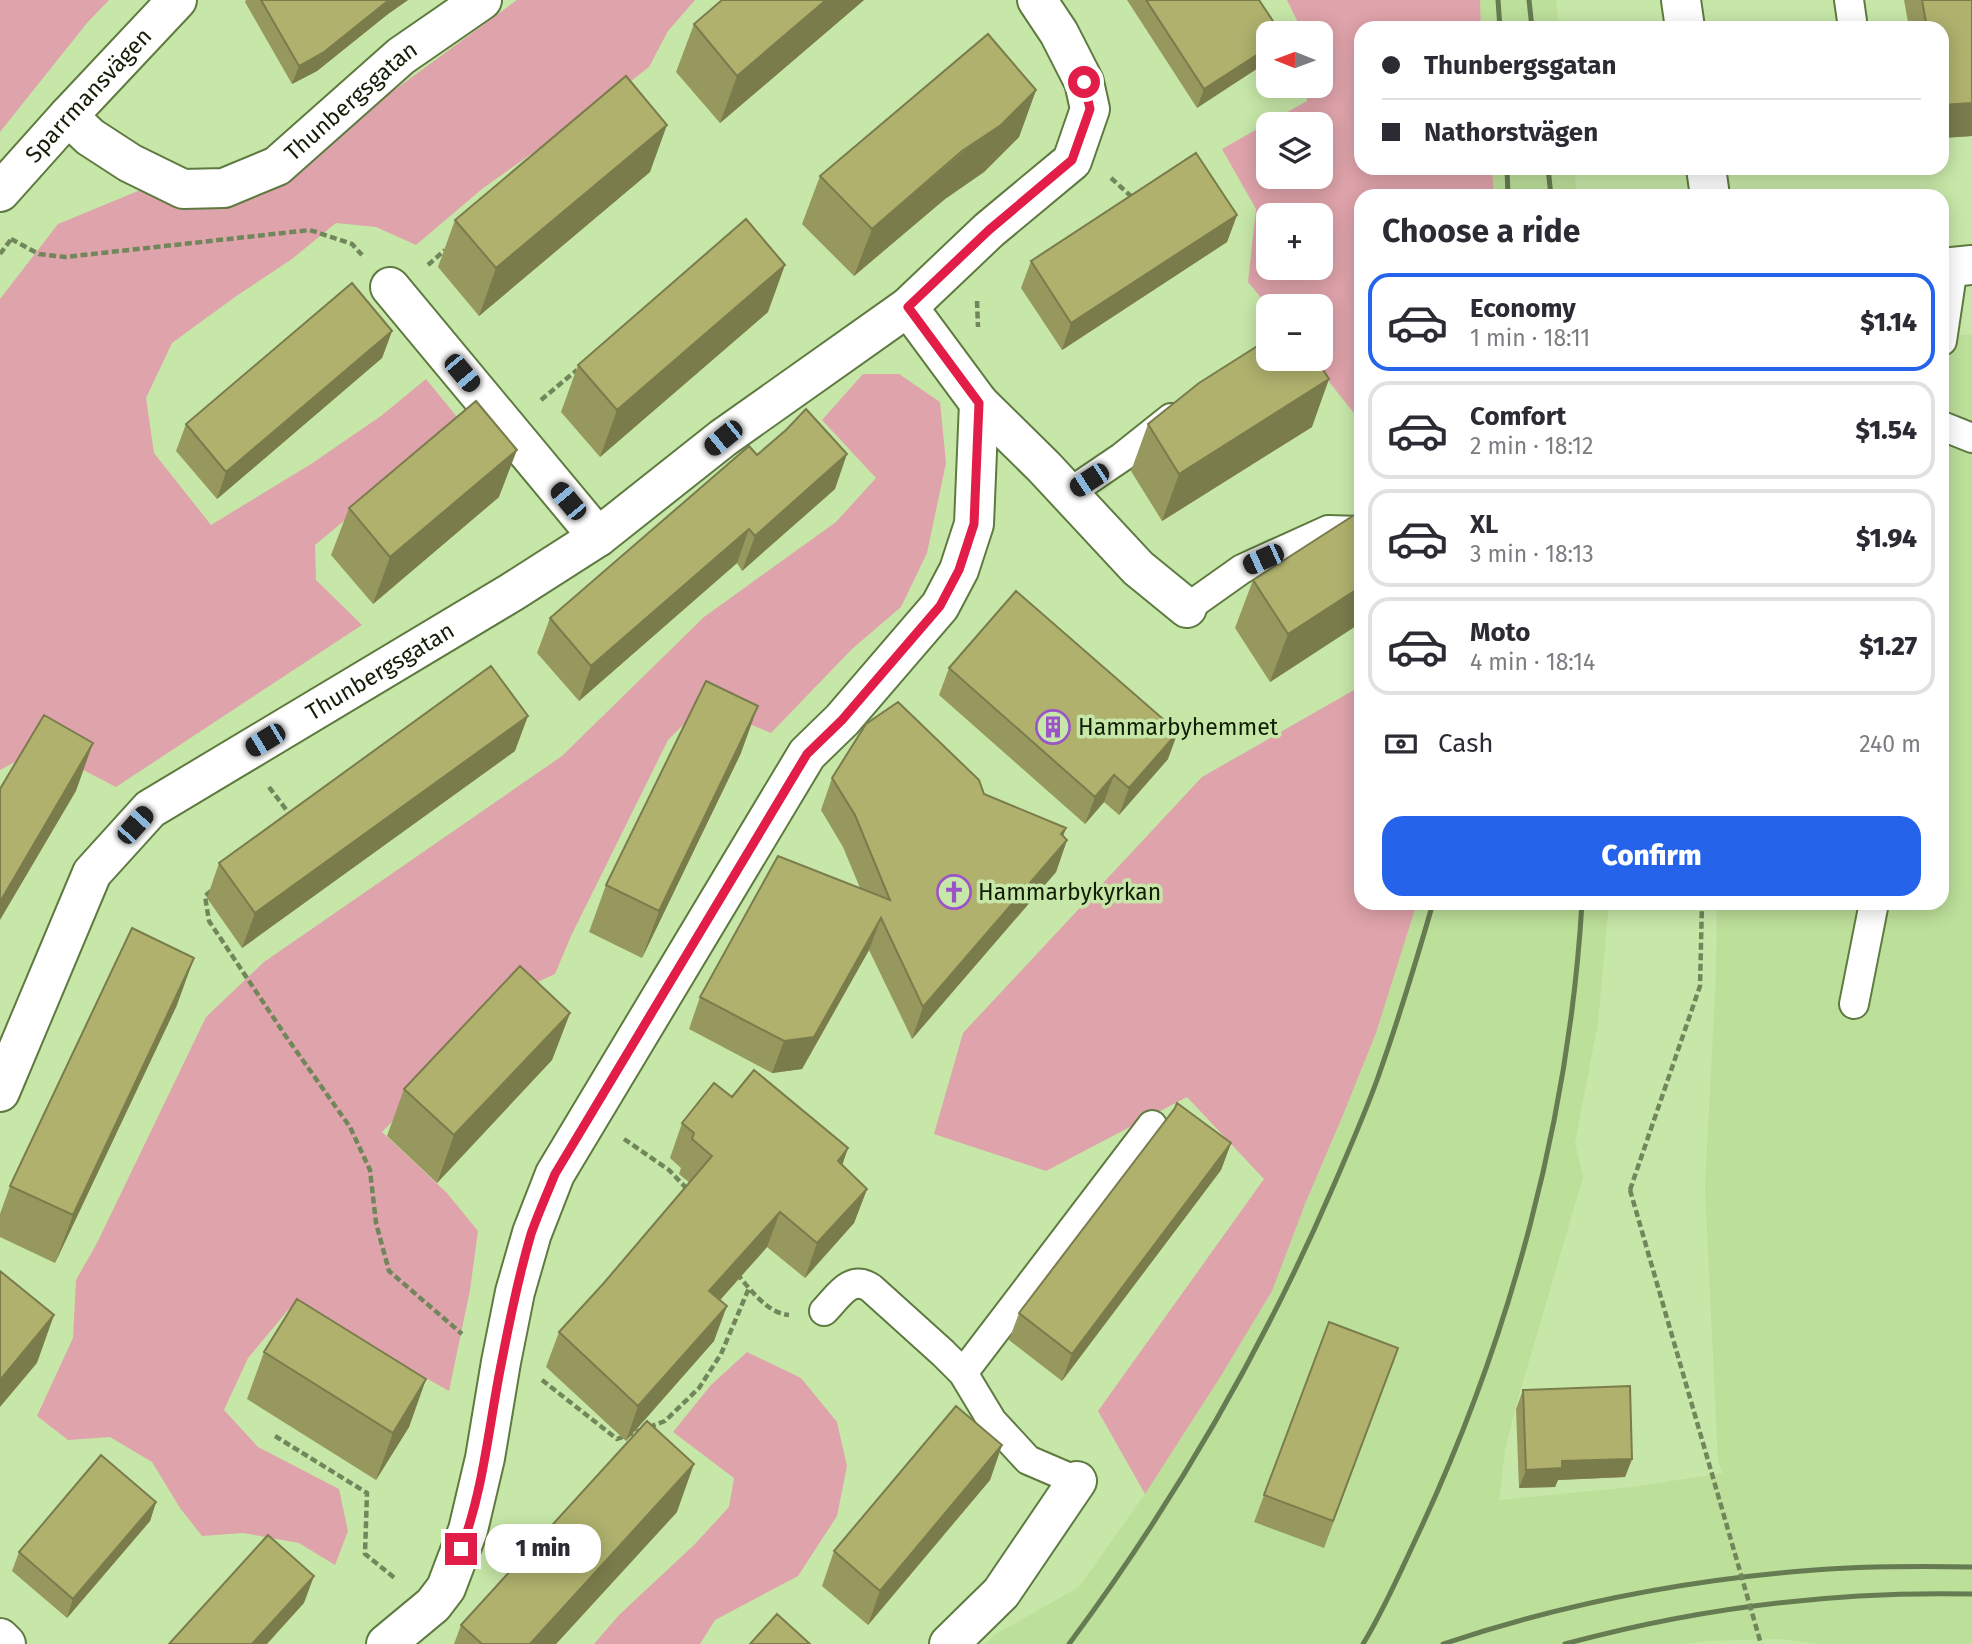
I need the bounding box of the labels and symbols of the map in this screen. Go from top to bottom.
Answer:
north arrow [1256,21,1334,98]
street label: Sparrmansvägen [19,22,157,168]
street label: Thunbergsgatan [279,35,423,167]
route start [1068,66,1100,98]
car [441,350,484,396]
car [701,417,746,459]
car [1066,460,1113,500]
car [547,478,590,524]
car [1240,541,1287,577]
street label: Thunbergsgatan [301,616,459,726]
building icon: Hammarbyhemmet [1034,708,1072,746]
place label: Hammarbyhemmet [1078,713,1279,741]
car [242,720,289,760]
car [114,802,157,848]
church icon: Hammarbykyrkan [935,873,973,911]
place label: Hammarbykyrkan [978,878,1161,906]
callout: 1 min [486,1524,601,1574]
route end [445,1533,477,1565]

